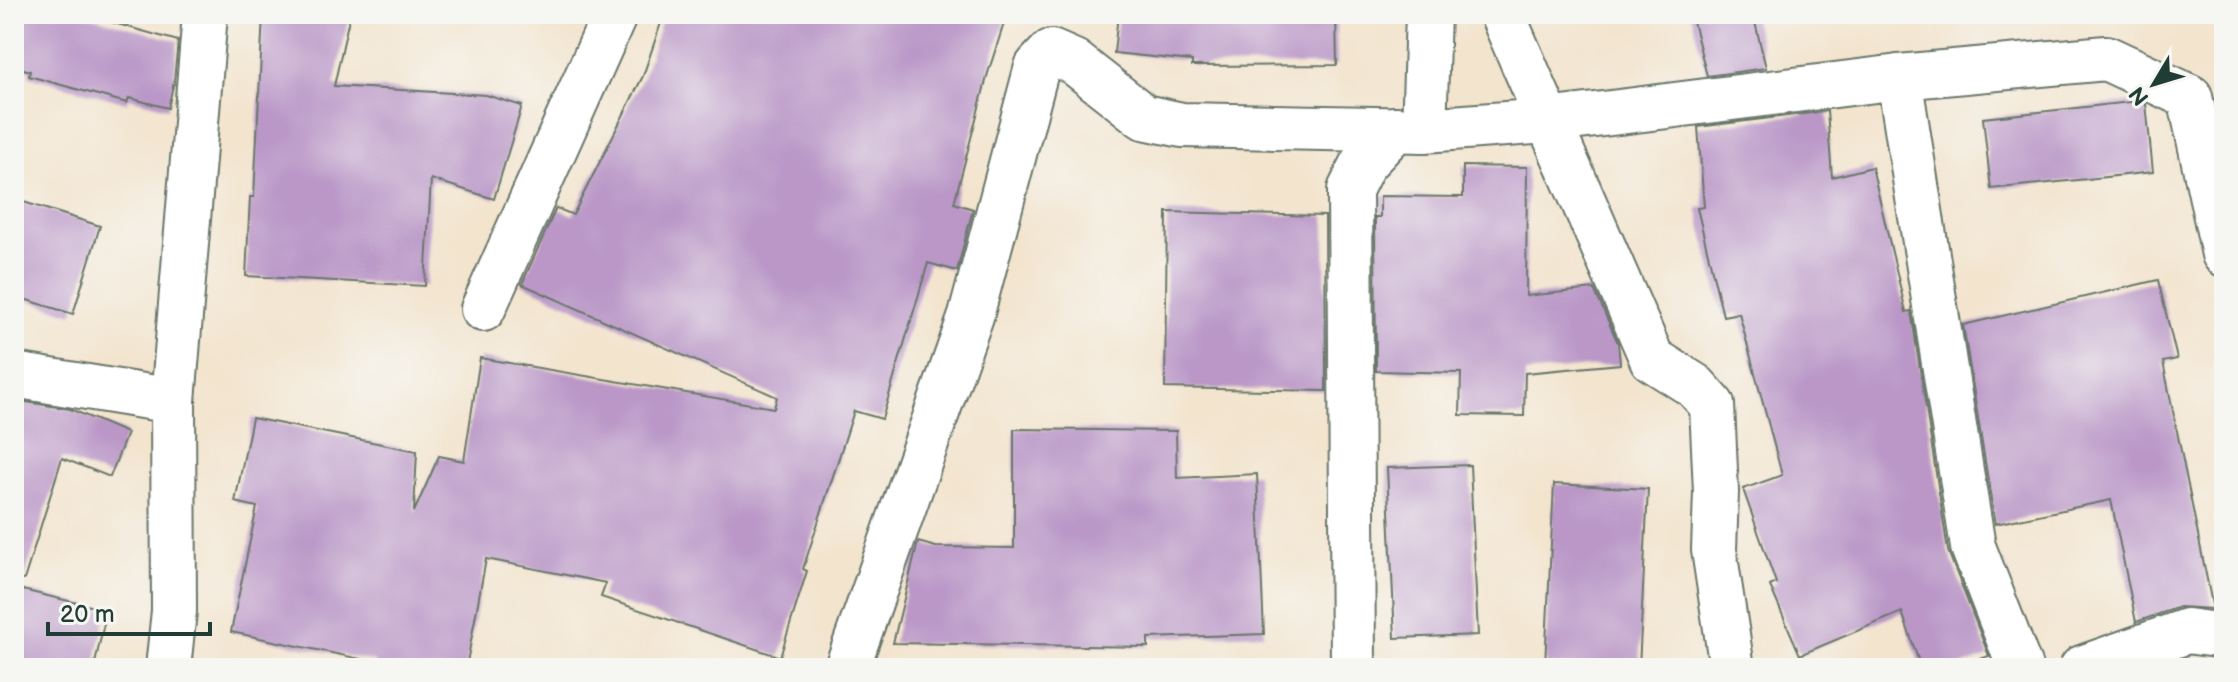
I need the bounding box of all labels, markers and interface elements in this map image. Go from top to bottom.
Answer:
north arrow [2114,44,2194,124]
text: N [2124,81,2155,110]
scale bar [48,586,210,636]
text: 20 m [60,600,115,629]

